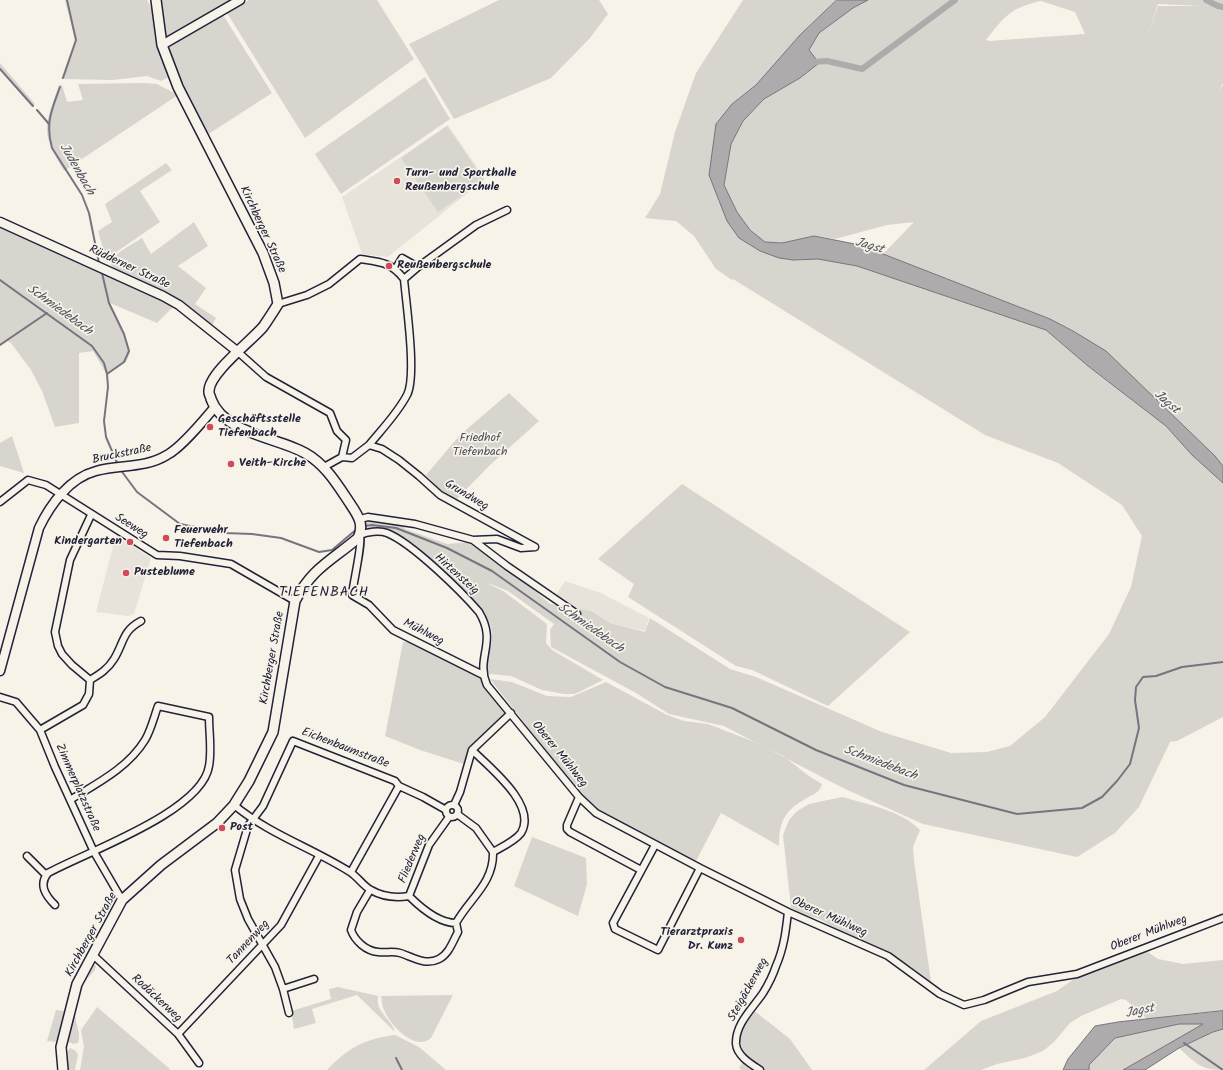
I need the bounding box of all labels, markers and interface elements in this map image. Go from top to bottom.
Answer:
water label: Judenbach [55,141,97,199]
place label: Turn- und Sporthalle Reußenbergschule [405,167,516,195]
marker: Turn- und Sporthalle Reußenbergschule [392,176,402,186]
street label: Kirchberger Straße [236,184,288,276]
water label: Jagst [853,236,885,258]
street label: Rüdderner Straße [86,243,172,293]
place label: Reußenbergschule [397,259,491,273]
marker: Reußenbergschule [384,261,394,271]
water label: Schmiedebach [23,282,95,340]
water label: Jagst [1150,388,1182,418]
place label: Geschäftsstelle Tiefenbach [218,413,301,441]
marker: Geschäftsstelle Tiefenbach [205,422,215,432]
park label: Friedhof Tiefenbach [453,432,507,460]
street label: Bruckstraße [91,442,153,468]
place label: Veith-Kirche [239,457,306,471]
marker: Veith-Kirche [226,459,236,469]
street label: Grundweg [441,477,491,515]
street label: Seeweg [112,511,150,543]
place label: Feuerwehr Tiefenbach [174,524,233,552]
marker: Feuerwehr Tiefenbach [161,533,171,543]
place label: Kindergarten [54,535,122,549]
marker: Kindergarten [125,537,135,547]
street label: Hirtensteig [431,551,481,599]
place label: Pusteblume [134,566,195,580]
marker: Pusteblume [121,568,131,578]
district label: TIEFENBACH [279,586,369,602]
water label: Schmiedebach [554,601,626,657]
street label: Kirchberger Straße [258,610,288,706]
street label: Mühlweg [400,617,446,649]
street label: Oberer Mühlweg [528,719,590,791]
street label: Eichenbaumstraße [299,726,391,772]
street label: Zimmerplatzstraße [51,742,103,834]
water label: Schmiedebach [841,743,919,785]
place label: Post [230,821,253,835]
marker: Post [217,823,227,833]
street label: Fliederweg [396,832,430,886]
street label: Kirchberger Straße [63,890,121,980]
street label: Oberer Mühlweg [789,895,869,941]
street label: Oberer Mühlweg [1109,913,1189,955]
street label: Tannenweg [225,918,273,968]
place label: Tierarztpraxis Dr. Kunz [660,926,733,954]
marker: Tierarztpraxis Dr. Kunz [736,935,746,945]
street label: Steigäckerweg [726,956,772,1024]
street label: Rodäckerweg [128,972,184,1026]
water label: Jagst [1124,1001,1156,1023]

